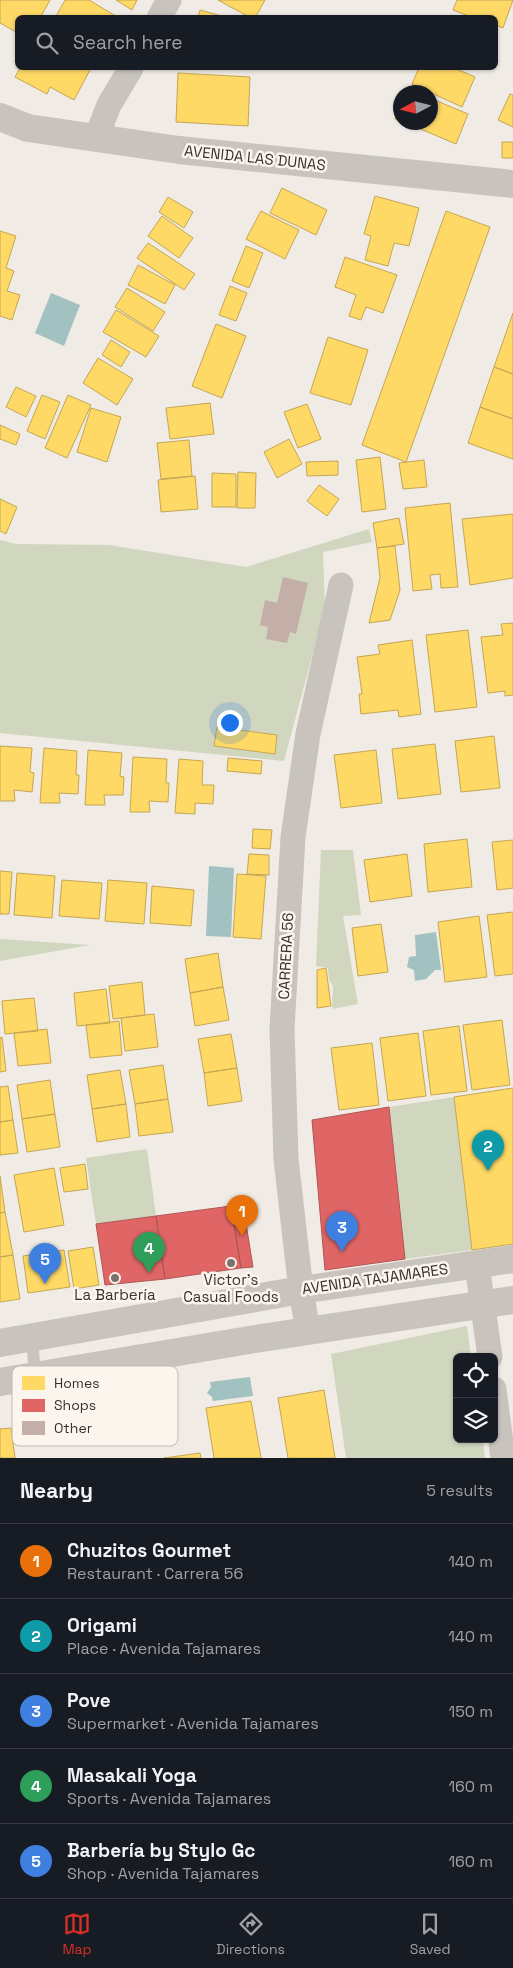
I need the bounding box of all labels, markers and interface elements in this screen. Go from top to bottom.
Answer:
search box [15,15,498,70]
icon: search [33,29,61,57]
text: Search here [73,30,183,55]
north arrow [393,85,438,130]
street label: AVENIDA LAS DUNAS [183,141,327,174]
your location [217,710,243,736]
street label: CARRERA 56 [274,912,297,1000]
pin: 2 [472,1130,504,1171]
pin: 1 [226,1195,258,1236]
pin: 3 [326,1211,358,1252]
pin: 4 [133,1232,165,1273]
pin: 5 [29,1243,61,1284]
marker: Victor's Casual Foods [225,1257,237,1269]
street label: AVENIDA TAJAMARES [301,1259,449,1298]
place label: Victor's Casual Foods [183,1270,279,1306]
marker: La Barbería [109,1272,121,1284]
place label: La Barbería [74,1285,156,1304]
map controls [453,1353,498,1443]
button: locate [453,1353,498,1398]
legend [12,1366,178,1446]
text: Homes [54,1374,100,1392]
text: Shops [54,1396,96,1414]
button: layers [453,1398,498,1443]
text: Other [54,1419,92,1437]
text: Nearby [20,1477,93,1504]
text: 5 results [426,1480,493,1501]
text: Chuzitos Gourmet [67,1538,231,1563]
text: 1 [32,1551,40,1572]
text: 140 m [448,1551,493,1572]
text: Restaurant · Carrera 56 [67,1563,243,1584]
text: Origami [67,1613,137,1638]
text: 2 [31,1626,41,1647]
text: 140 m [448,1626,493,1647]
text: Place · Avenida Tajamares [67,1638,261,1659]
text: Pove [67,1688,111,1713]
text: 3 [31,1701,41,1722]
text: 150 m [449,1701,493,1722]
text: Supermarket · Avenida Tajamares [67,1713,319,1734]
text: Masakali Yoga [67,1763,197,1788]
text: 4 [31,1776,41,1797]
text: 160 m [448,1776,493,1797]
text: Sports · Avenida Tajamares [67,1788,271,1809]
text: Barbería by Stylo Gc [67,1838,255,1863]
text: 5 [31,1851,41,1872]
text: 160 m [448,1851,493,1872]
text: Shop · Avenida Tajamares [67,1863,259,1884]
tab: Map [62,1910,92,1958]
tab: Directions [216,1910,285,1958]
tab: Saved [410,1910,451,1958]

